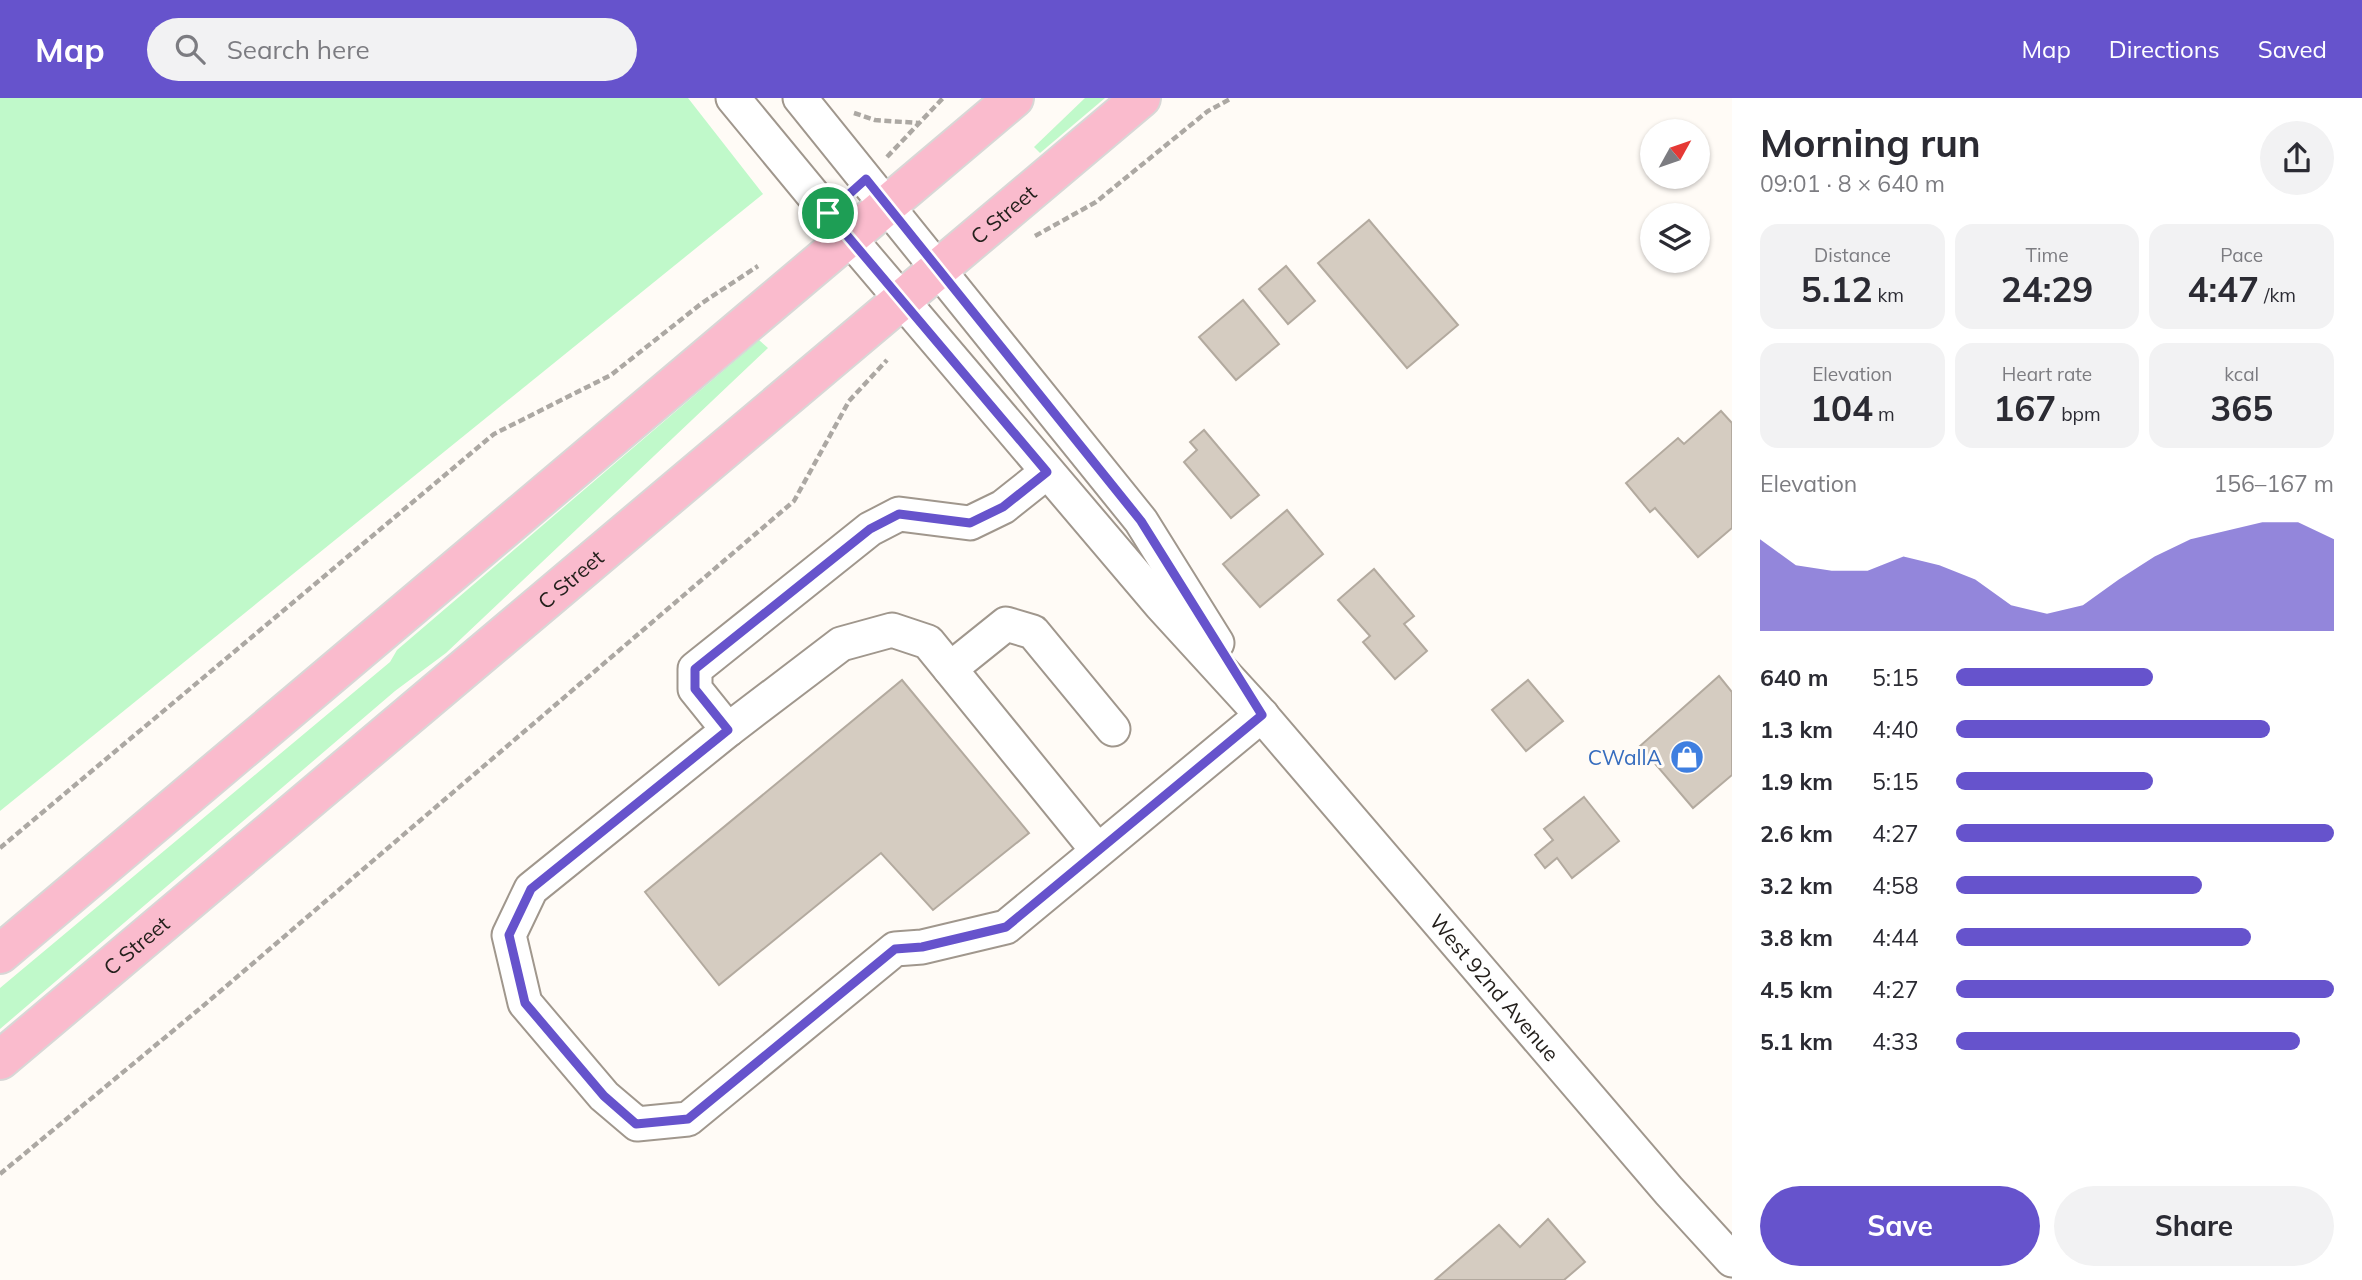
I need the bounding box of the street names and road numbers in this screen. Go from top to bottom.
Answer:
street label: C Street [965,179,1041,249]
street label: C Street [532,544,609,614]
street label: West 92nd Avenue [1424,908,1565,1066]
street label: C Street [98,910,174,980]

